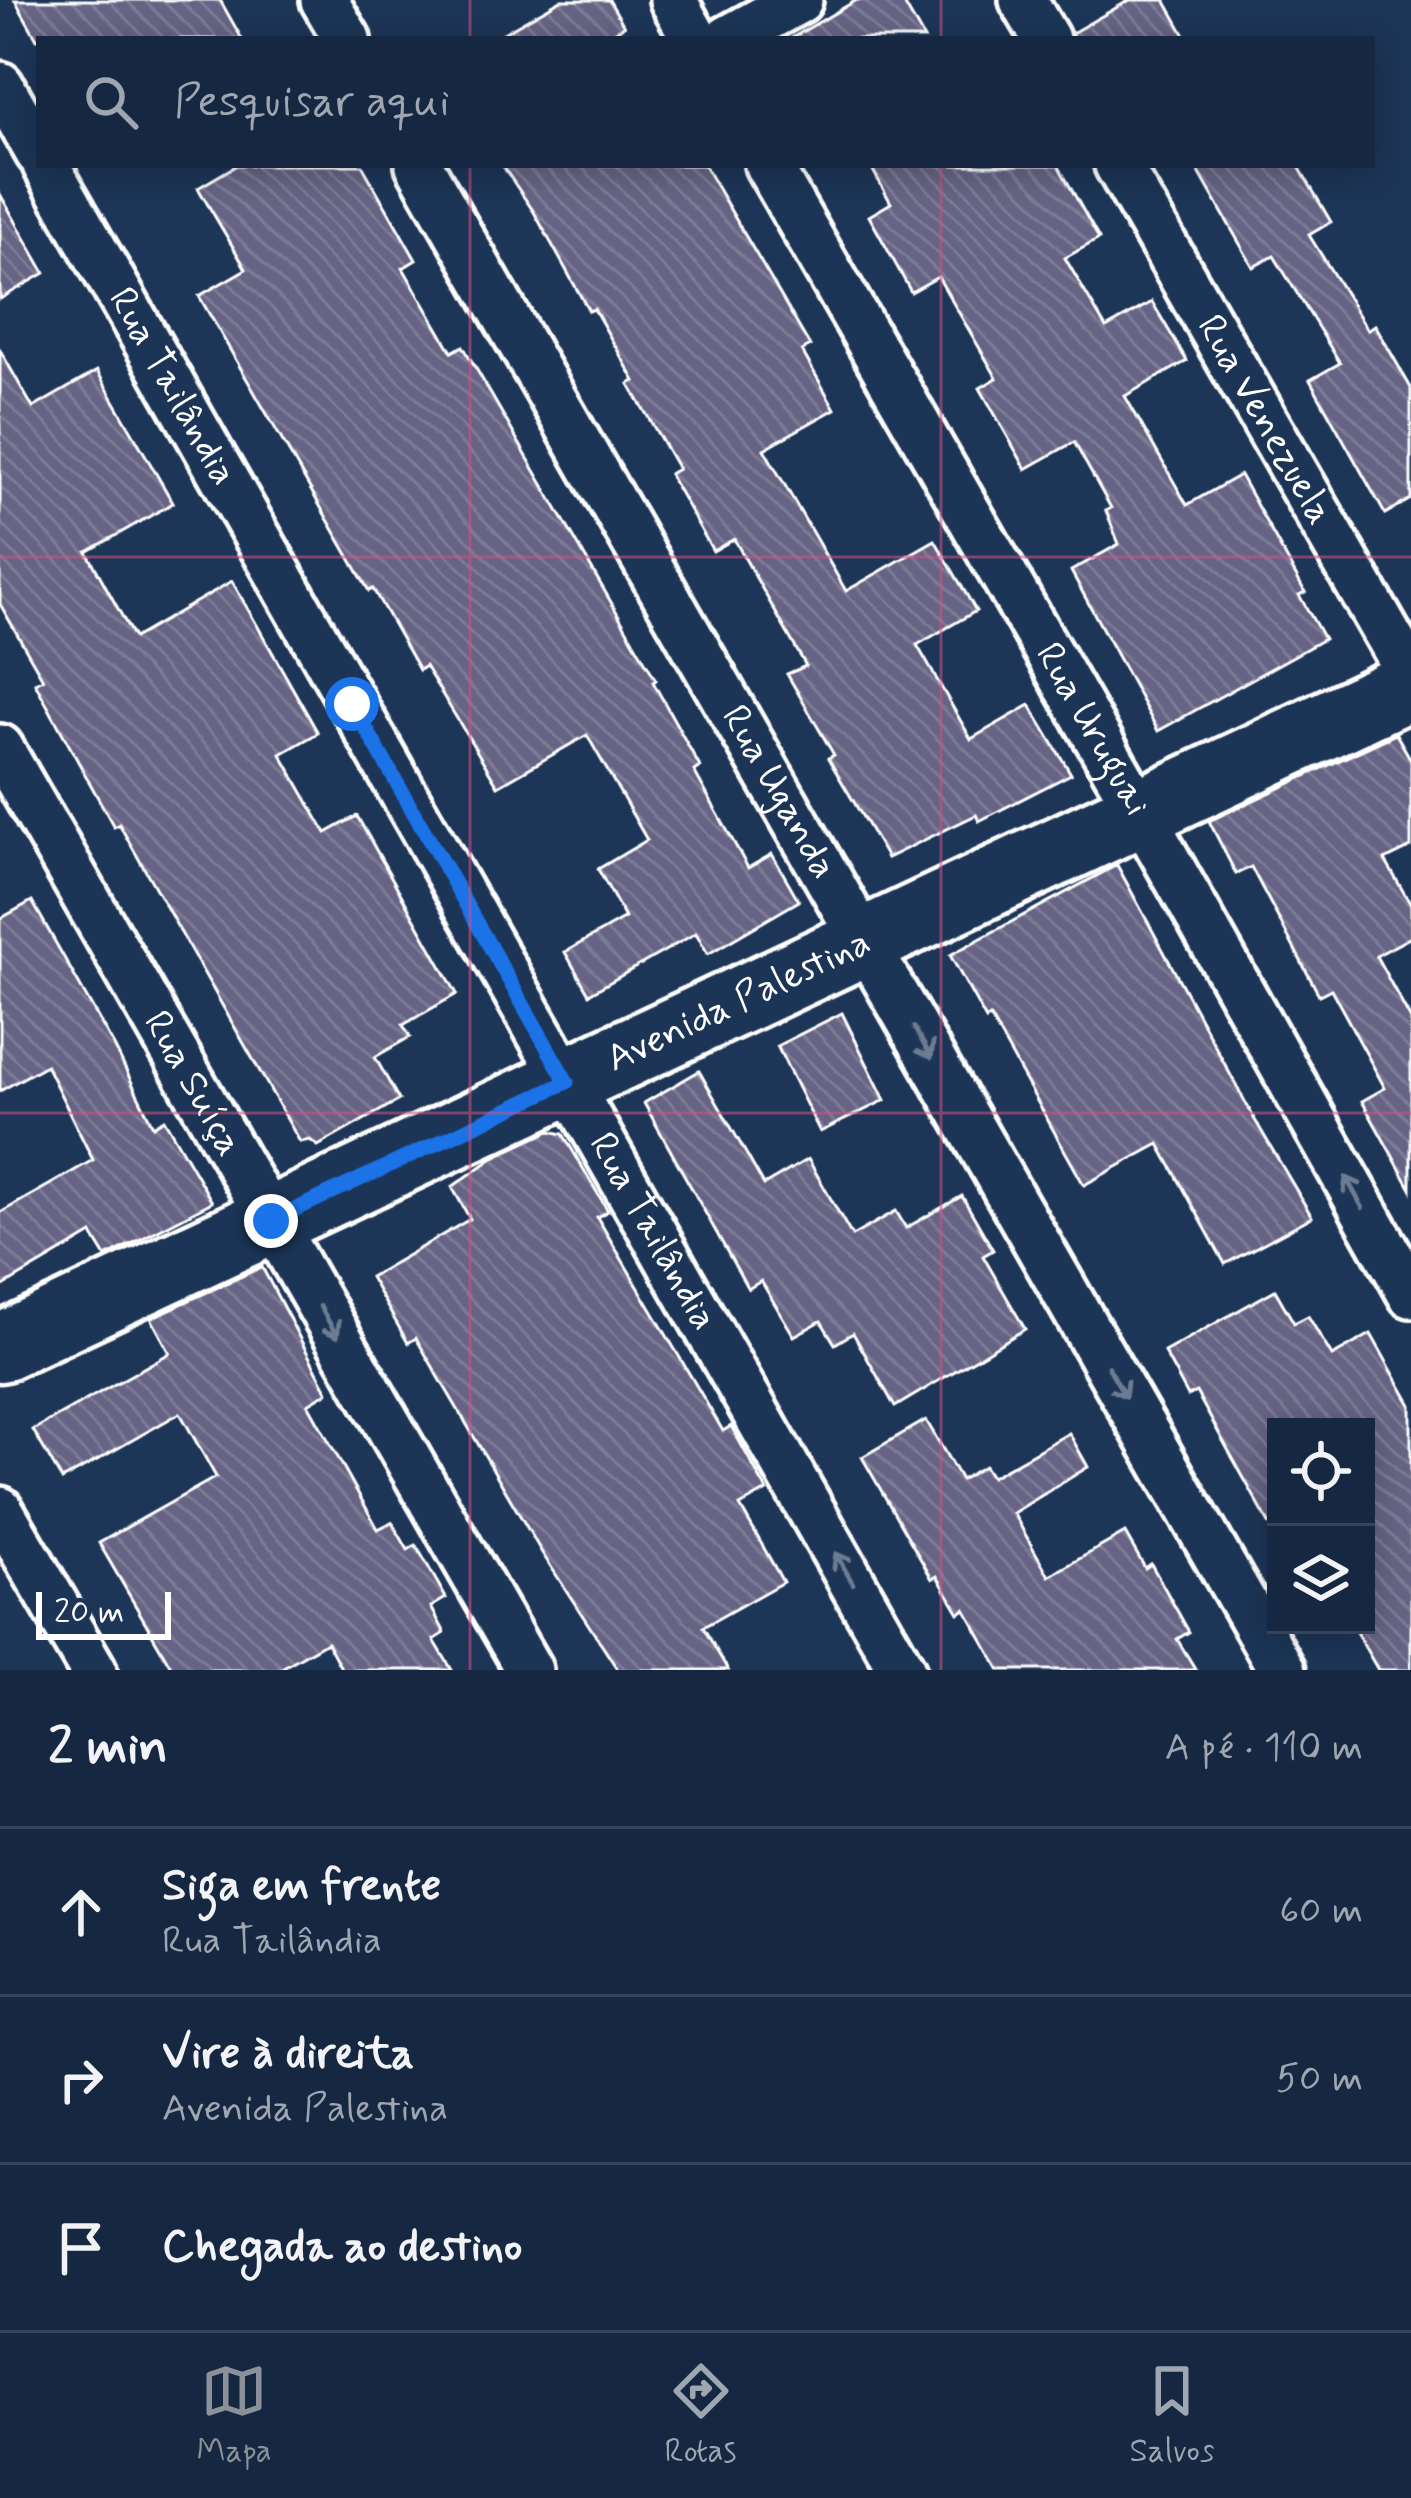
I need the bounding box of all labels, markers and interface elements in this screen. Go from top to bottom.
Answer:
search box [36,36,1375,168]
icon: search [78,69,144,135]
text: Pesquisar aqui [174,73,450,132]
street label: Rua Tailândia [96,278,249,495]
street label: Rua Venezuela [1184,306,1345,534]
street label: Rua Uruguai [1023,633,1162,825]
route start [325,677,379,731]
street label: Rua Uganda [709,696,849,888]
street label: Avenida Palestina [598,917,879,1085]
street label: Rua Suíça [131,1002,254,1166]
one-way arrow [911,1025,935,1060]
street label: Rua Tailândia [576,1123,729,1340]
one-way arrow [1341,1176,1365,1211]
route end [244,1194,298,1248]
one-way arrow [318,1304,341,1339]
one-way arrow [1105,1364,1129,1399]
map controls [1267,1418,1375,1634]
button: locate [1267,1418,1375,1526]
button: layers [1267,1526,1375,1634]
one-way arrow [831,1552,855,1587]
scale bar [36,1586,171,1639]
text: 20 m [54,1591,124,1635]
text: 2 min [48,1715,168,1781]
text: A pé · 110 m [1165,1723,1363,1774]
text: Siga em frente [162,1857,441,1916]
icon: ahead [48,1879,114,1945]
text: 60 m [1279,1886,1363,1937]
text: Rua Tailândia [162,1916,382,1967]
text: Vire à direita [162,2025,414,2084]
icon: right [48,2047,114,2113]
text: 50 m [1276,2054,1363,2105]
text: Avenida Palestina [162,2084,448,2135]
icon: arrive [48,2215,114,2281]
text: Chegada ao destino [162,2218,522,2277]
tab: Mapa [196,2358,272,2474]
tab: Rotas [665,2358,736,2474]
tab: Salvos [1129,2358,1214,2474]

